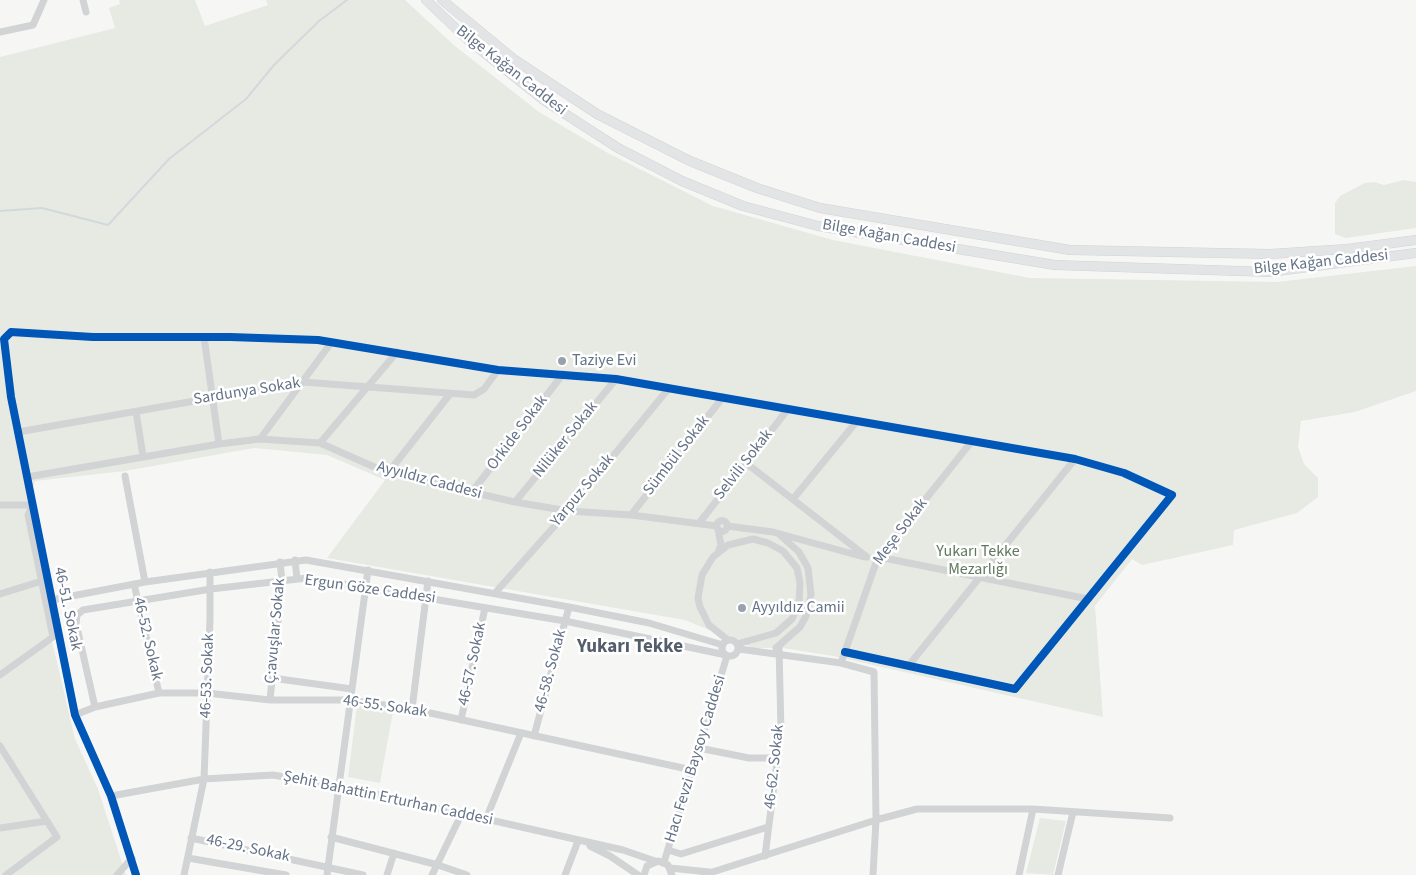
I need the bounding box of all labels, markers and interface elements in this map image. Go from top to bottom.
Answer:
street label: Bilge Kağan Caddesi [452,22,570,120]
street label: Bilge Kağan Caddesi [821,216,957,258]
street label: Bilge Kağan Caddesi [1253,246,1389,280]
place label: Taziye Evi [572,351,636,371]
marker: Taziye Evi [556,355,568,367]
street label: Sardunya Sokak [192,374,302,410]
street label: Orkide Sokak [484,392,552,474]
street label: Nilüker Sokak [529,398,603,482]
street label: Sümbül Sokak [640,412,714,500]
street label: Selvili Sokak [711,426,777,504]
street label: Yarpuz Sokak [547,451,619,531]
street label: Ayyıldız Caddesi [374,458,484,504]
street label: Meşe Sokak [870,495,932,569]
park label: Yukarı Tekke Mezarlığı [936,542,1020,580]
street label: 46-51. Sokak [49,565,85,653]
street label: Ergun Göze Caddesi [303,571,437,609]
street label: Ç:avuşlar Sokak [262,577,290,685]
street label: 46-52. Sokak [128,595,166,683]
place label: Ayyıldız Camii [752,598,845,618]
marker: Ayyıldız Camii [736,602,748,614]
street label: 46-57. Sokak [455,620,491,708]
street label: 46-58. Sokak [531,627,571,715]
street label: 46-53. Sokak [197,633,219,719]
district label: Yukarı Tekke [577,637,683,659]
street label: Hacı Fevzi Baysoy Caddesi [661,673,731,845]
street label: 46-55. Sokak [342,692,428,722]
street label: 46-62. Sokak [761,724,789,810]
street label: Şehit Bahattin Erturhan Caddesi [281,767,495,831]
street label: 46-29. Sokak [204,831,292,867]

